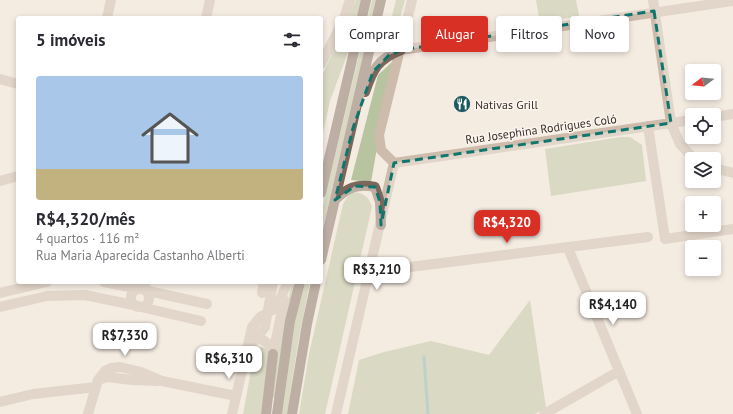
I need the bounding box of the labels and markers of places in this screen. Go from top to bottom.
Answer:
restaurant icon: Nativas Grill [452,94,472,114]
place label: Nativas Grill [475,97,538,112]
pin: R$4,320 [470,210,544,244]
pin: R$3,210 [340,257,414,291]
pin: R$4,140 [576,292,650,326]
pin: R$7,330 [88,323,162,357]
pin: R$6,310 [192,346,266,380]

